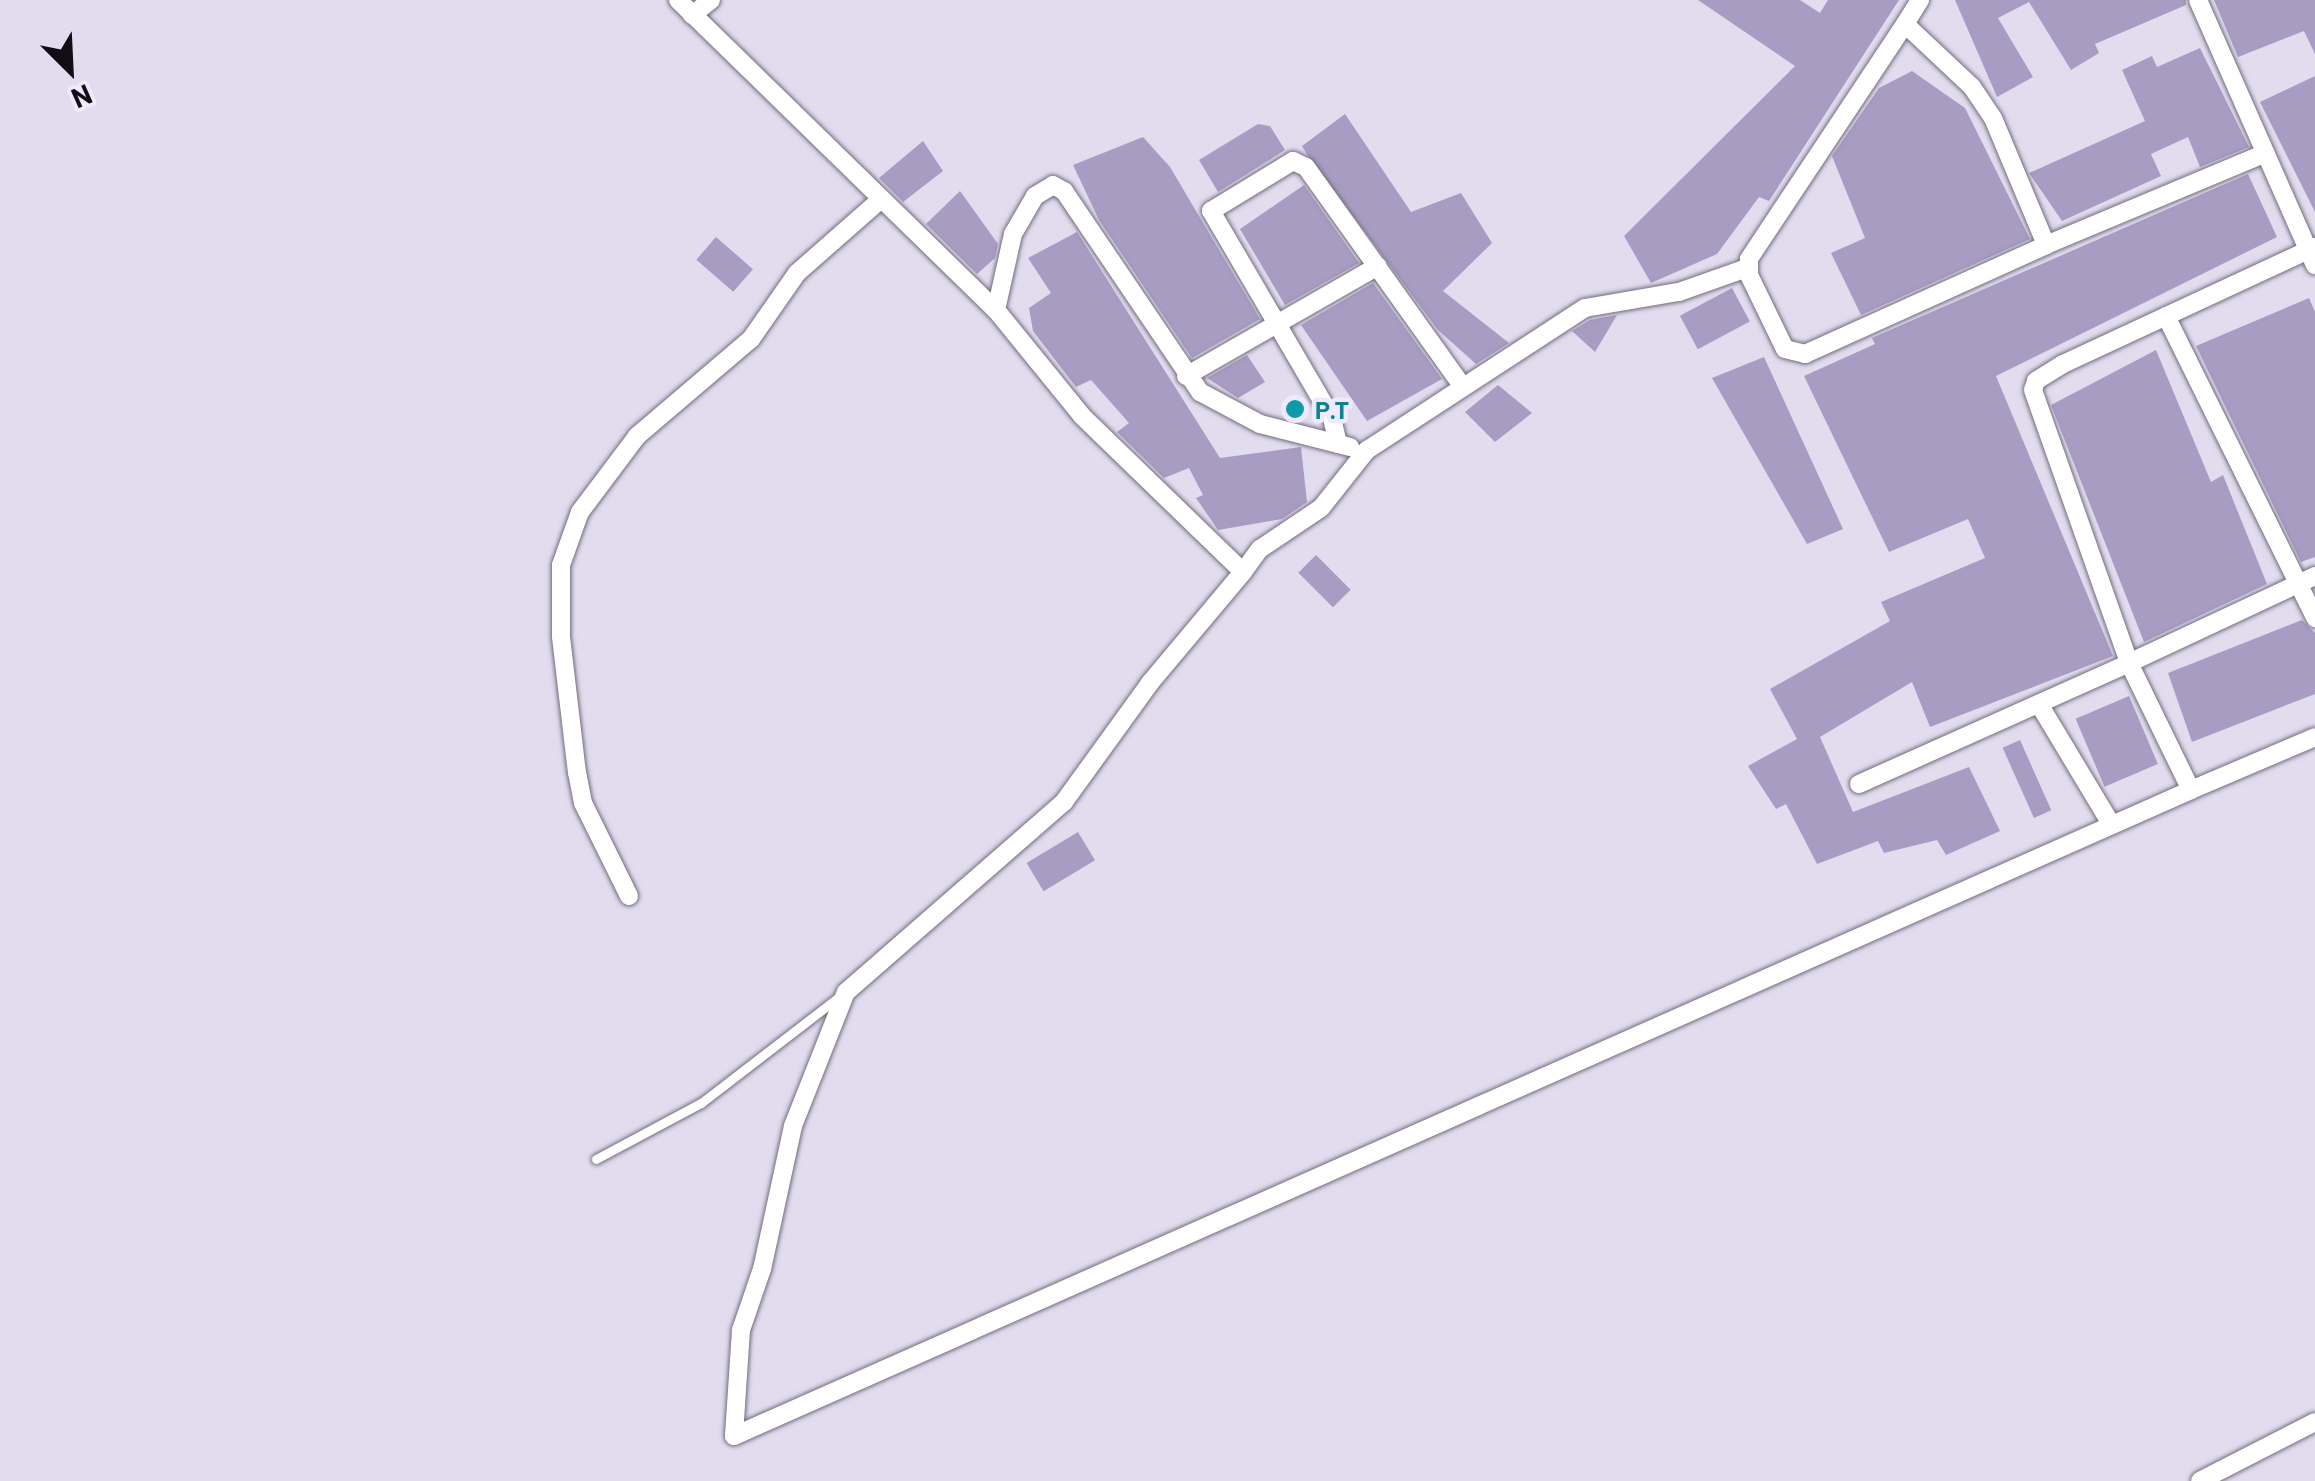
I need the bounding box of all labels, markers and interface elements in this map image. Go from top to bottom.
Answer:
north arrow [20,20,120,120]
text: N [67,78,98,117]
place label: P.T [1315,394,1349,424]
marker: P.T [1284,398,1306,420]

